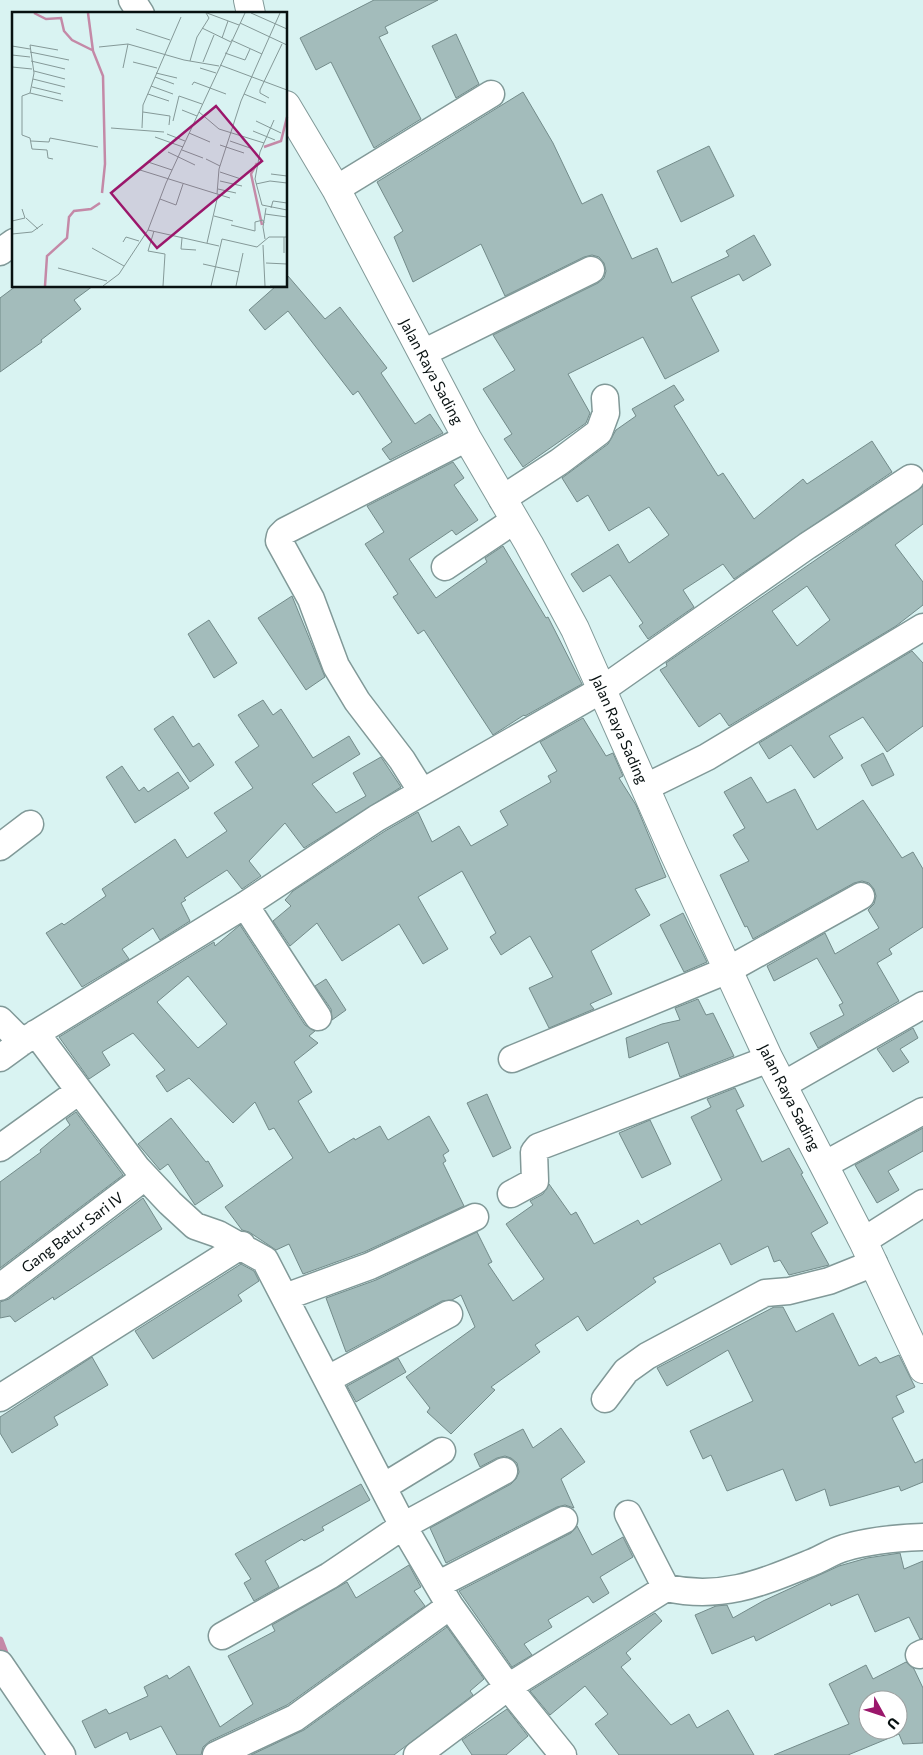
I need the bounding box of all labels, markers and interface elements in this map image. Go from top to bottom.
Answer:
inset map [12,12,288,288]
street label: Jalan Raya Sading [397,315,467,427]
street label: Jalan Raya Sading [588,672,652,786]
street label: Jalan Raya Sading [755,1041,825,1153]
street label: Gang Batur Sari IV [17,1188,127,1276]
north arrow [858,1690,908,1740]
text: U [884,1714,903,1733]

